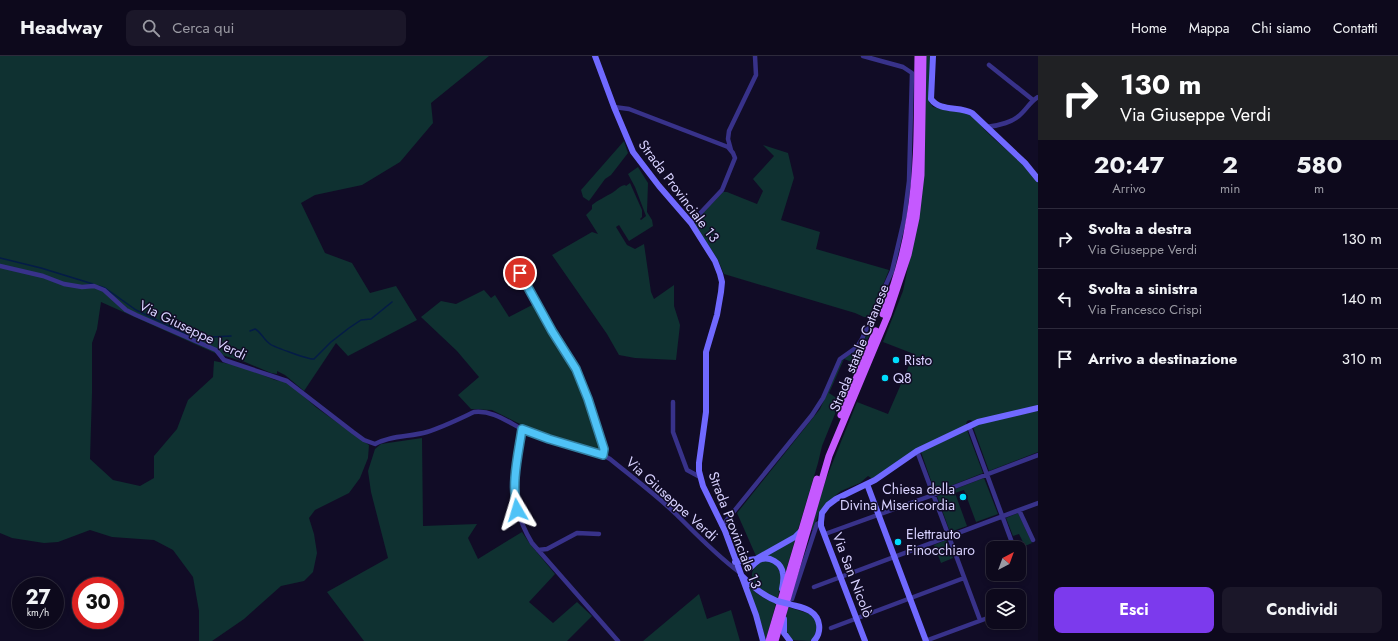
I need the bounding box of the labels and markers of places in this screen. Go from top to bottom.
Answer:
pin [503,256,537,290]
place label: Risto [904,350,932,370]
marker: Risto [891,355,901,365]
place label: Q8 [893,368,912,388]
marker: Q8 [880,373,890,383]
place label: Chiesa della Divina Misericordia [840,479,955,515]
marker: Chiesa della Divina Misericordia [958,492,968,502]
place label: Elettrauto Finocchiaro [906,524,975,560]
marker: Elettrauto Finocchiaro [893,537,903,547]

